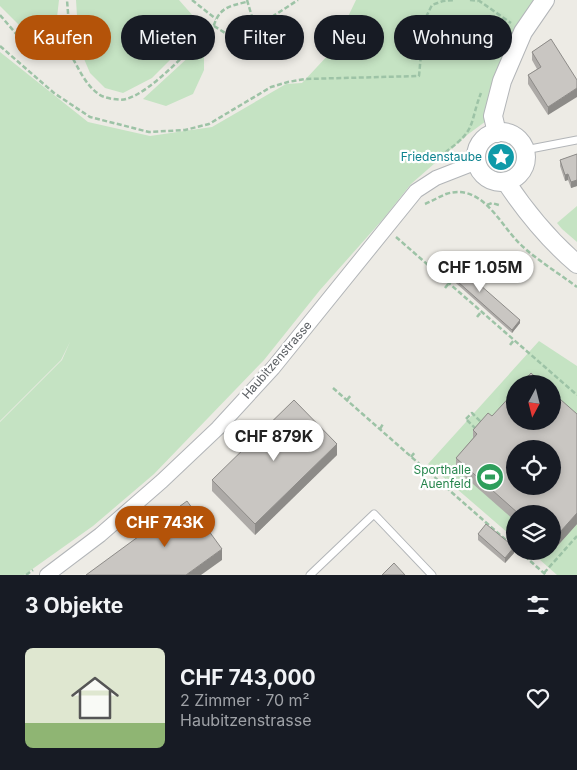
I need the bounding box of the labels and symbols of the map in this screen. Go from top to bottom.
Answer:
place icon: Friedenstaube [486,142,516,172]
place label: Friedenstaube [401,149,482,164]
pin: CHF 1.05M [423,250,537,293]
street label: Haubitzenstrasse [239,318,315,402]
north arrow [506,375,561,430]
pin: CHF 879K [222,420,326,462]
place label: Sporthalle Auenfeld [413,462,471,491]
sports icon: Sporthalle Auenfeld [475,462,505,492]
pin: CHF 743K [113,506,217,548]

